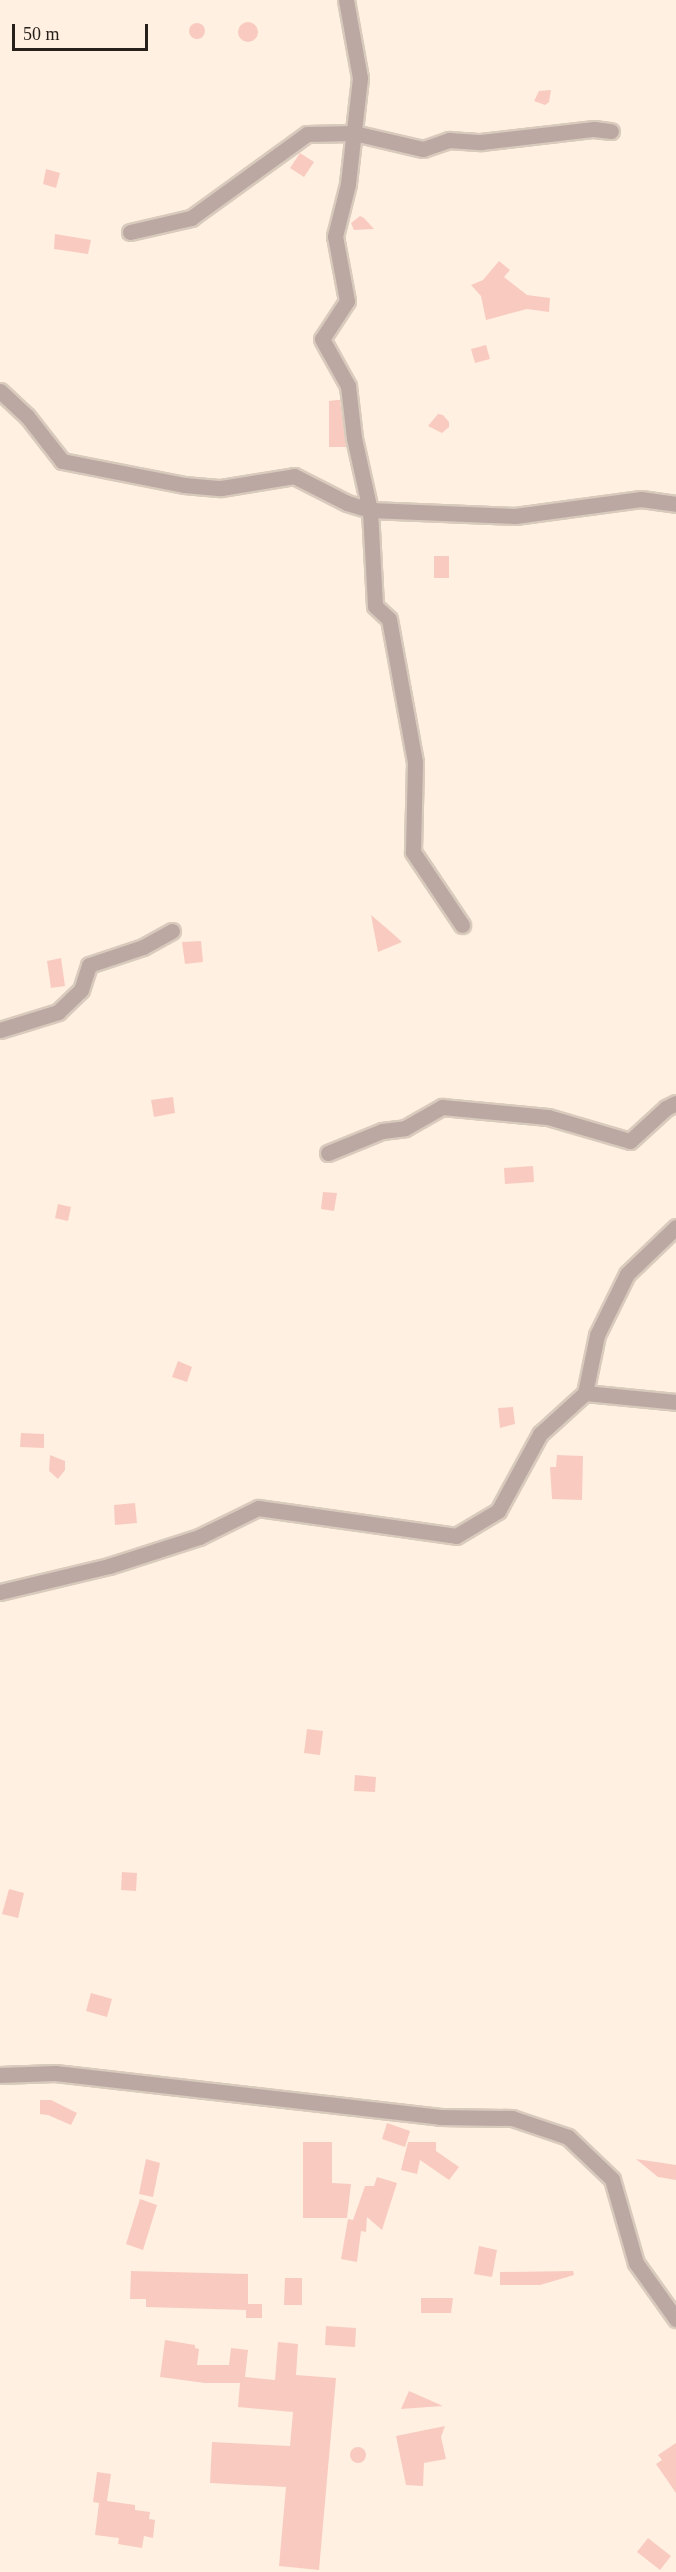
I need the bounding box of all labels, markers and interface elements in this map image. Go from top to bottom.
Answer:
scale bar [15,12,152,50]
text: 50 m [23,24,60,44]

